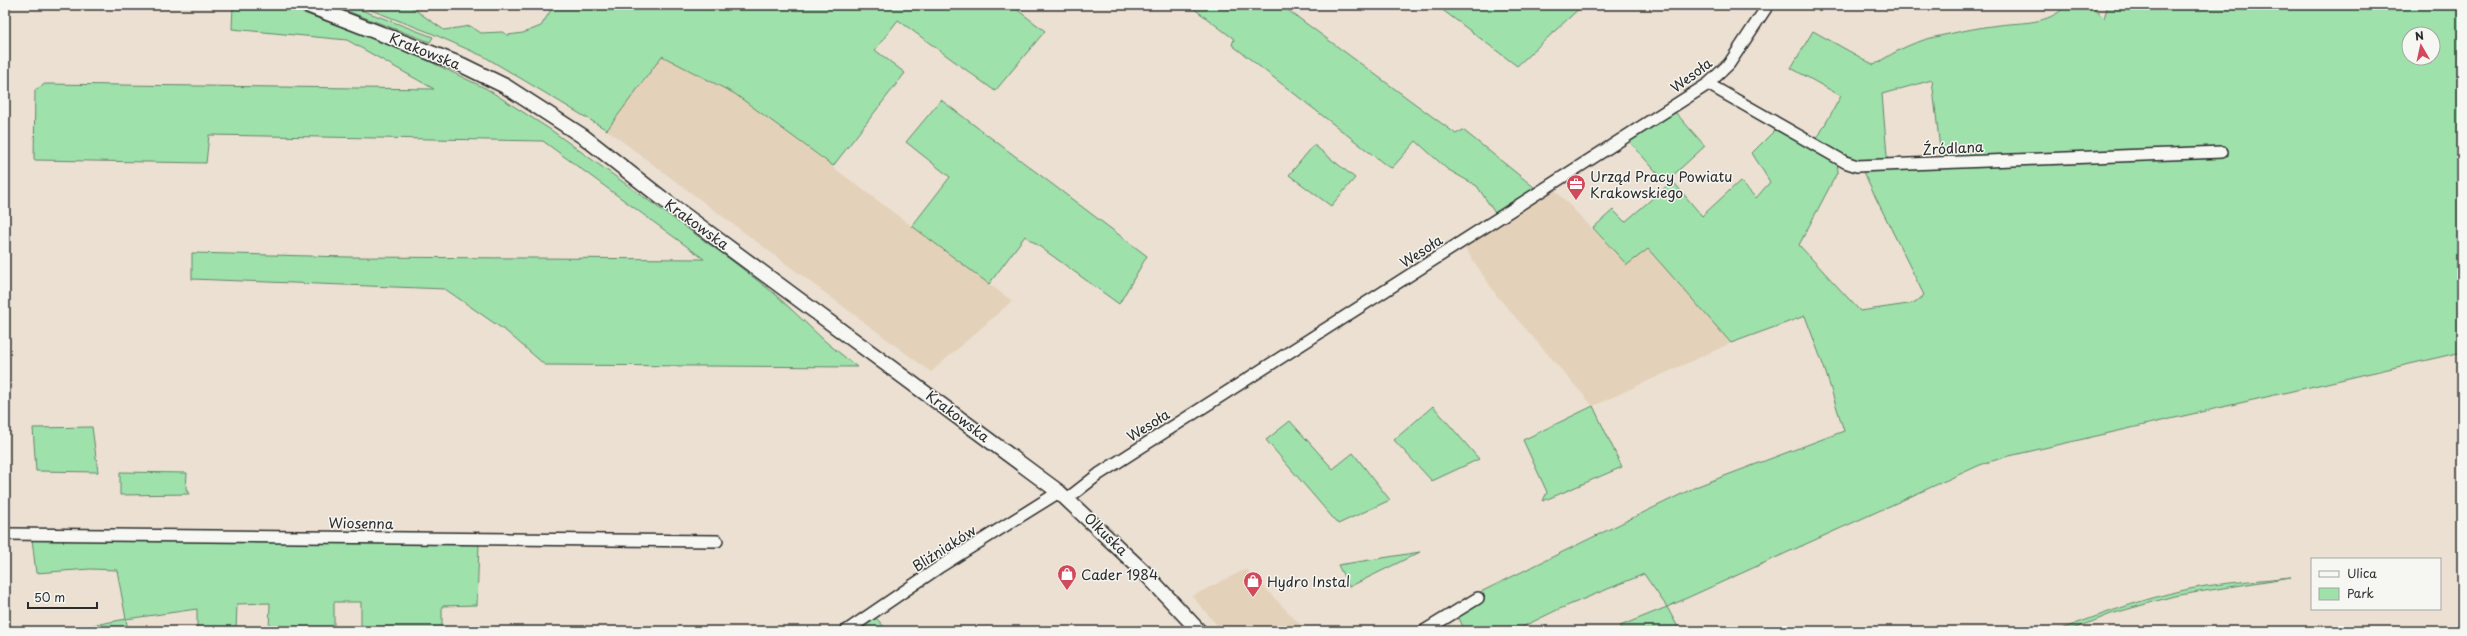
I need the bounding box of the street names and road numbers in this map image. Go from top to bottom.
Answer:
street label: Krakowska [386,27,464,75]
street label: Wesoła [1666,52,1716,98]
street label: Źródlana [1922,136,1984,160]
street label: Krakowska [661,194,734,255]
street label: Wesoła [1395,229,1447,273]
street label: Krakowska [922,385,994,447]
street label: Wesoła [1122,403,1174,446]
street label: Olkuska [1079,508,1133,560]
street label: Wiosenna [328,512,394,534]
street label: Bliźniaków [908,519,980,576]

